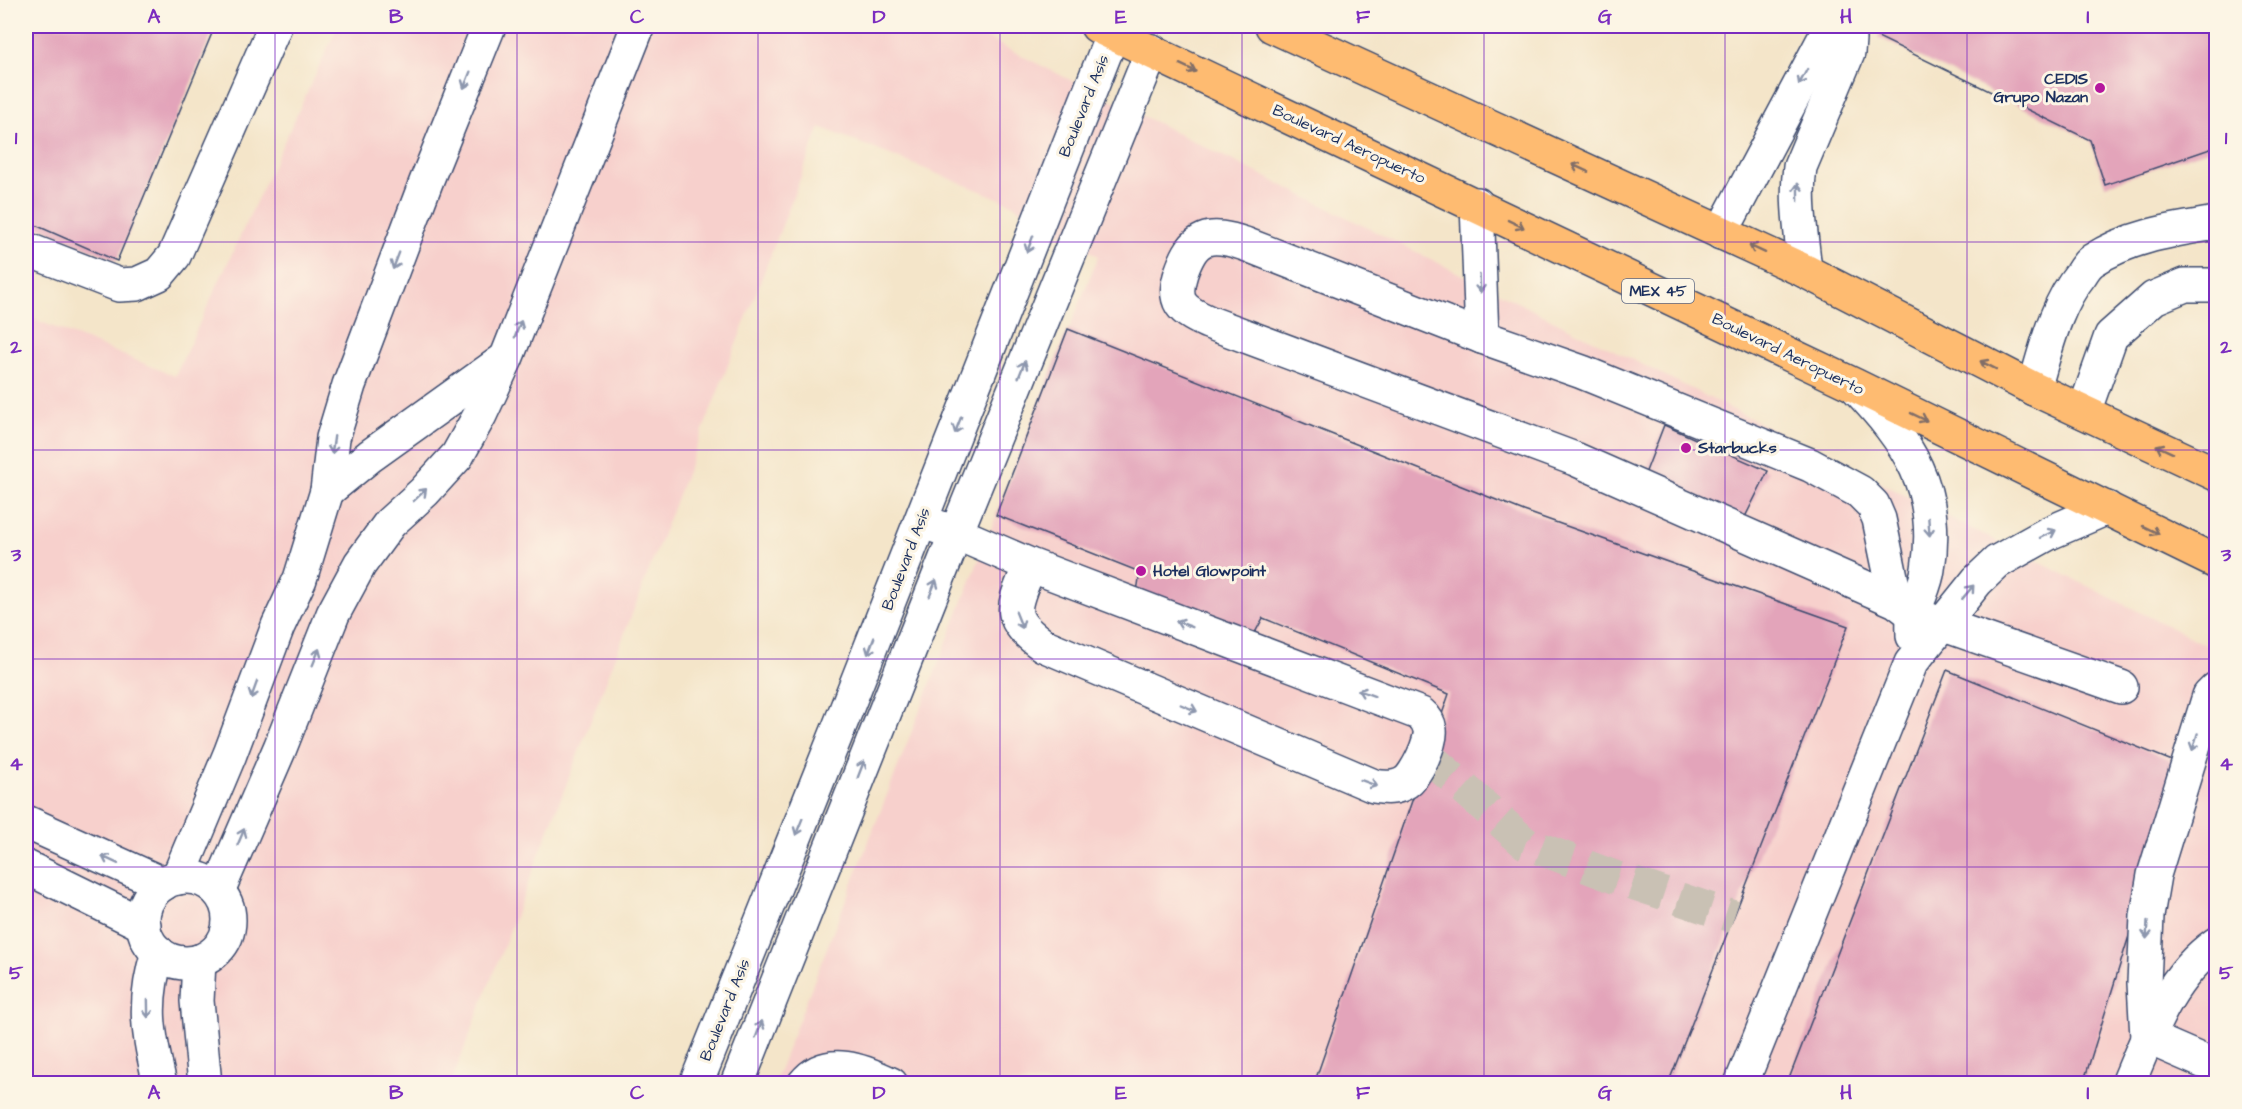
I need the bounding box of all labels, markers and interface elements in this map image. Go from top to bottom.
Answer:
text: A [148,3,161,31]
text: B [389,3,404,31]
text: C [630,3,645,31]
text: D [873,3,886,31]
text: E [1115,3,1127,31]
text: F [1356,3,1371,31]
text: G [1598,3,1612,31]
text: H [1840,3,1852,31]
text: I [2086,3,2090,31]
street label: Boulevard Asís [1054,52,1114,160]
one-way arrow [1179,63,1197,75]
one-way arrow [1797,68,1809,85]
place label: CEDIS Grupo Nazan [1993,68,2089,108]
one-way arrow [461,70,472,89]
marker: CEDIS Grupo Nazan [2093,81,2107,95]
street label: Boulevard Aeropuerto [1269,99,1429,189]
text: 1 [15,124,18,152]
text: 1 [2225,124,2228,152]
one-way arrow [1572,161,1590,173]
one-way arrow [1792,182,1804,202]
one-way arrow [1507,218,1525,230]
one-way arrow [1023,234,1034,252]
one-way arrow [1749,243,1767,255]
one-way arrow [390,252,401,270]
one-way arrow [1474,273,1485,293]
road number: MEX 45 [1622,279,1694,303]
street label: Boulevard Aeropuerto [1708,308,1868,400]
one-way arrow [513,320,524,339]
text: 2 [9,333,22,361]
text: 2 [2219,333,2232,361]
one-way arrow [1979,359,1997,370]
one-way arrow [1017,360,1028,378]
one-way arrow [1910,412,1928,423]
one-way arrow [952,415,963,434]
one-way arrow [327,435,338,455]
place label: Starbucks [1697,437,1777,459]
marker: Starbucks [1679,441,1693,455]
one-way arrow [2155,443,2173,455]
one-way arrow [412,488,427,503]
street label: Boulevard Asís [876,505,936,613]
one-way arrow [1924,517,1935,537]
one-way arrow [2142,525,2160,536]
one-way arrow [2039,528,2057,539]
text: 3 [10,541,22,569]
text: 3 [2220,541,2232,569]
place label: Hotel Glowpoint [1153,560,1267,582]
marker: Hotel Glowpoint [1134,564,1148,578]
one-way arrow [928,580,939,598]
one-way arrow [1961,585,1975,600]
one-way arrow [1014,610,1025,628]
one-way arrow [1175,617,1193,628]
one-way arrow [865,636,876,654]
one-way arrow [311,648,322,667]
one-way arrow [248,680,259,698]
one-way arrow [1357,687,1376,698]
one-way arrow [1179,703,1198,714]
one-way arrow [2188,732,2199,751]
text: 4 [9,750,23,778]
text: 4 [2219,750,2233,778]
one-way arrow [856,761,867,779]
one-way arrow [1359,779,1378,790]
one-way arrow [793,817,804,835]
one-way arrow [236,829,247,847]
one-way arrow [101,854,119,865]
one-way arrow [2141,920,2152,940]
street label: Boulevard Asís [695,956,755,1064]
text: 5 [9,959,24,987]
text: 5 [2219,959,2234,987]
one-way arrow [142,999,154,1019]
one-way arrow [754,1020,765,1039]
text: A [148,1079,161,1107]
text: B [389,1079,404,1107]
text: C [630,1079,645,1107]
text: D [873,1079,886,1107]
text: E [1115,1079,1127,1107]
text: F [1356,1079,1371,1107]
text: G [1598,1079,1612,1107]
text: H [1840,1079,1852,1107]
text: I [2086,1079,2090,1107]

